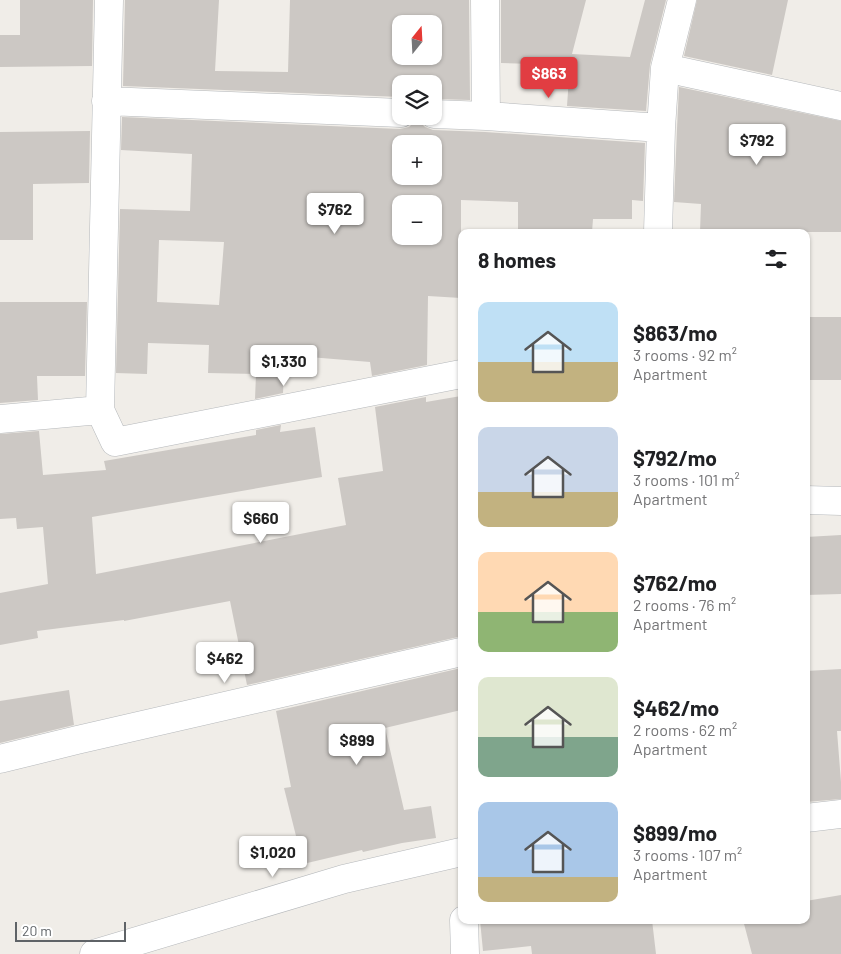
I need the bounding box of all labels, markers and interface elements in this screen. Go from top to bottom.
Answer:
north arrow [392,15,442,65]
map controls [392,15,442,245]
pin: $863 [519,56,579,99]
text: $863 [531,63,567,82]
button: layers [392,75,442,125]
pin: $792 [727,124,787,166]
text: $792 [740,130,774,149]
button: + [392,135,442,185]
pin: $762 [305,192,365,235]
button: − [392,195,442,245]
text: $762 [318,199,352,218]
icon: filters [762,245,790,273]
text: 8 homes [478,247,556,272]
text: $863/mo [633,320,717,345]
icon: home [518,322,578,382]
pin: $1,330 [243,344,325,387]
text: 3 rooms · 92 m² [633,345,737,364]
text: $1,330 [261,351,307,370]
text: Apartment [633,364,708,383]
text: $792/mo [633,445,717,470]
icon: home [518,447,578,507]
text: 3 rooms · 101 m² [633,470,740,489]
text: Apartment [633,489,708,508]
pin: $660 [231,502,291,544]
text: $660 [243,508,279,527]
text: $762/mo [633,570,717,595]
icon: home [518,572,578,632]
text: 2 rooms · 76 m² [633,595,736,614]
text: Apartment [633,614,708,633]
pin: $462 [195,642,255,684]
text: $462 [207,648,243,667]
text: $462/mo [633,695,719,720]
icon: home [518,697,578,757]
text: 2 rooms · 62 m² [633,720,737,739]
pin: $899 [327,724,387,766]
text: $899 [340,730,374,749]
text: Apartment [633,739,708,758]
text: $899/mo [633,820,717,845]
icon: home [518,822,578,882]
pin: $1,020 [232,836,314,878]
text: $1,020 [250,842,296,861]
text: 3 rooms · 107 m² [633,845,742,864]
text: Apartment [633,864,708,883]
scale bar [15,919,126,942]
text: 20 m [22,922,52,939]

